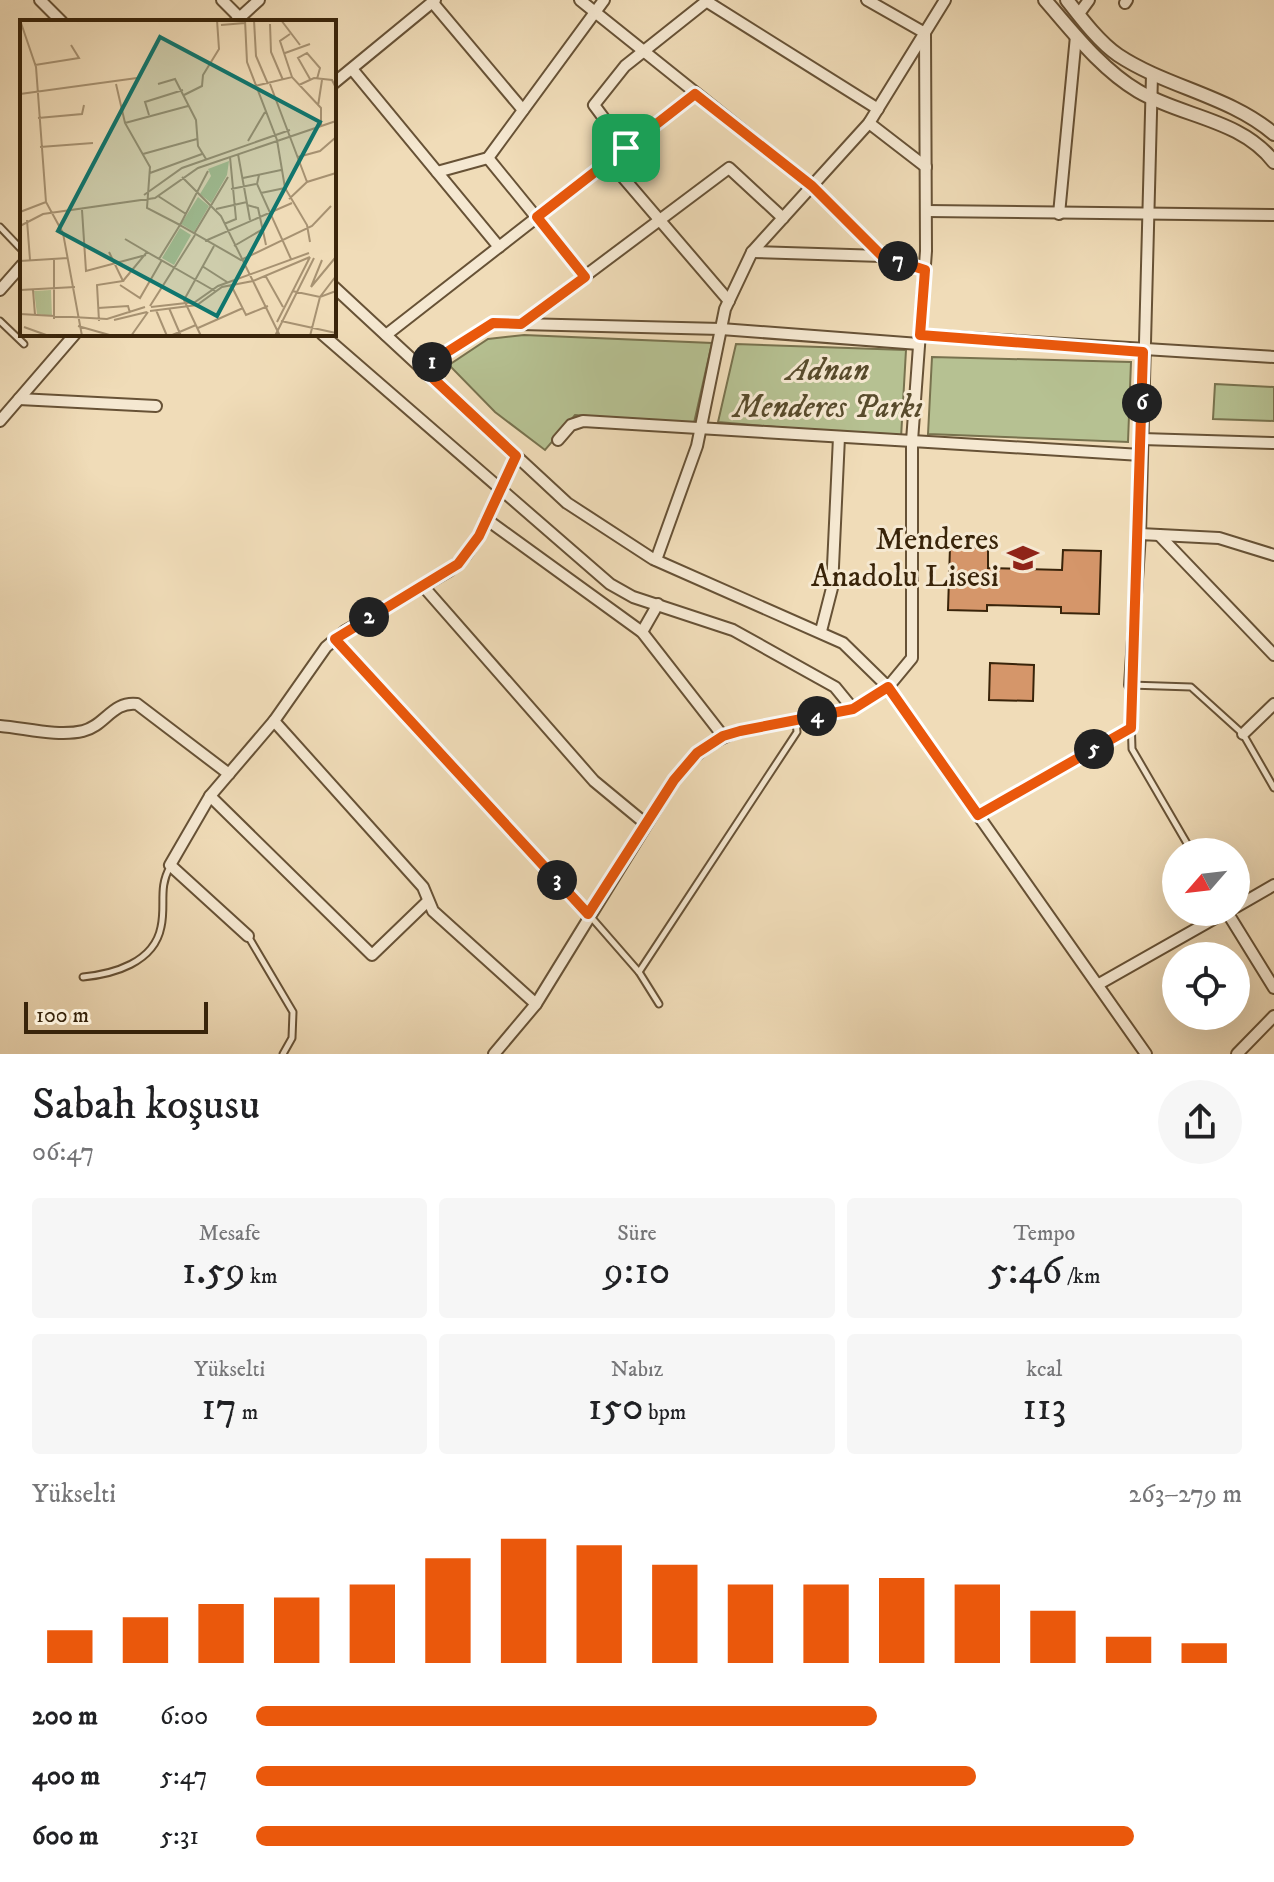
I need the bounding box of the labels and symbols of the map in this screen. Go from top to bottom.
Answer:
inset map [20,20,336,336]
pin [592,114,660,182]
pin: 7 [878,241,918,281]
pin: 1 [412,342,452,382]
park label: Adnan Menderes Parkı [731,351,923,428]
pin: 6 [1122,383,1162,423]
place label: Menderes Anadolu Lisesi [811,520,999,597]
school or university icon: Menderes Anadolu Lisesi [1006,541,1040,575]
pin: 2 [349,597,389,637]
pin: 4 [797,696,837,736]
pin: 5 [1074,729,1114,769]
north arrow [1162,838,1250,926]
pin: 3 [537,860,577,900]
scale bar [24,998,208,1034]

